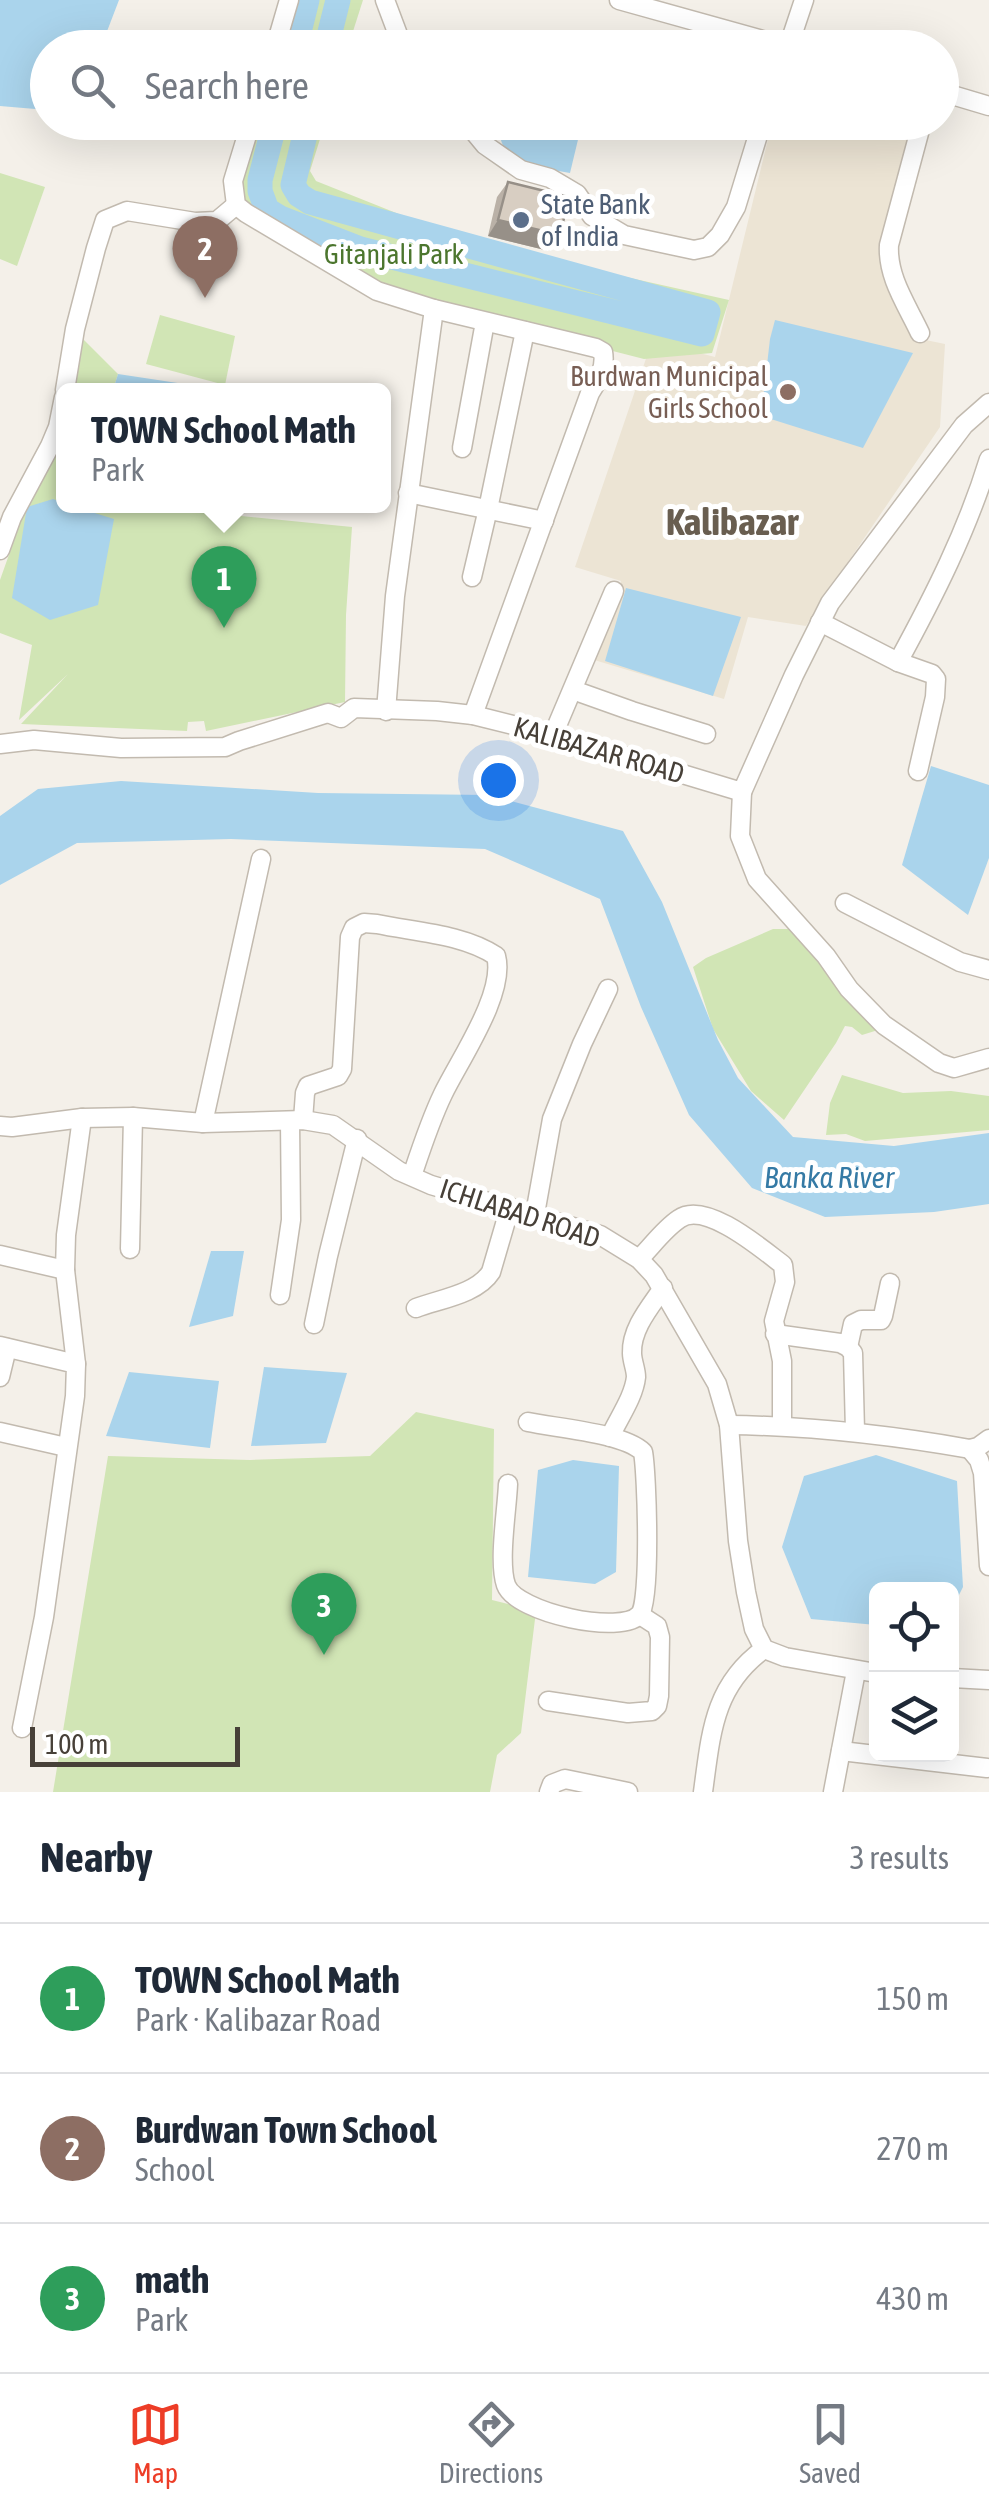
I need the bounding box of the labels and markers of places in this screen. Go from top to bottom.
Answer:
place label: State Bank of India [541,188,650,252]
marker: State Bank of India [510,209,532,231]
pin: 2 [172,216,238,298]
place label: Burdwan Municipal Girls School [570,360,769,424]
marker: Burdwan Municipal Girls School [777,381,799,403]
pin: 1 [192,546,256,628]
pin: 3 [292,1572,356,1655]

